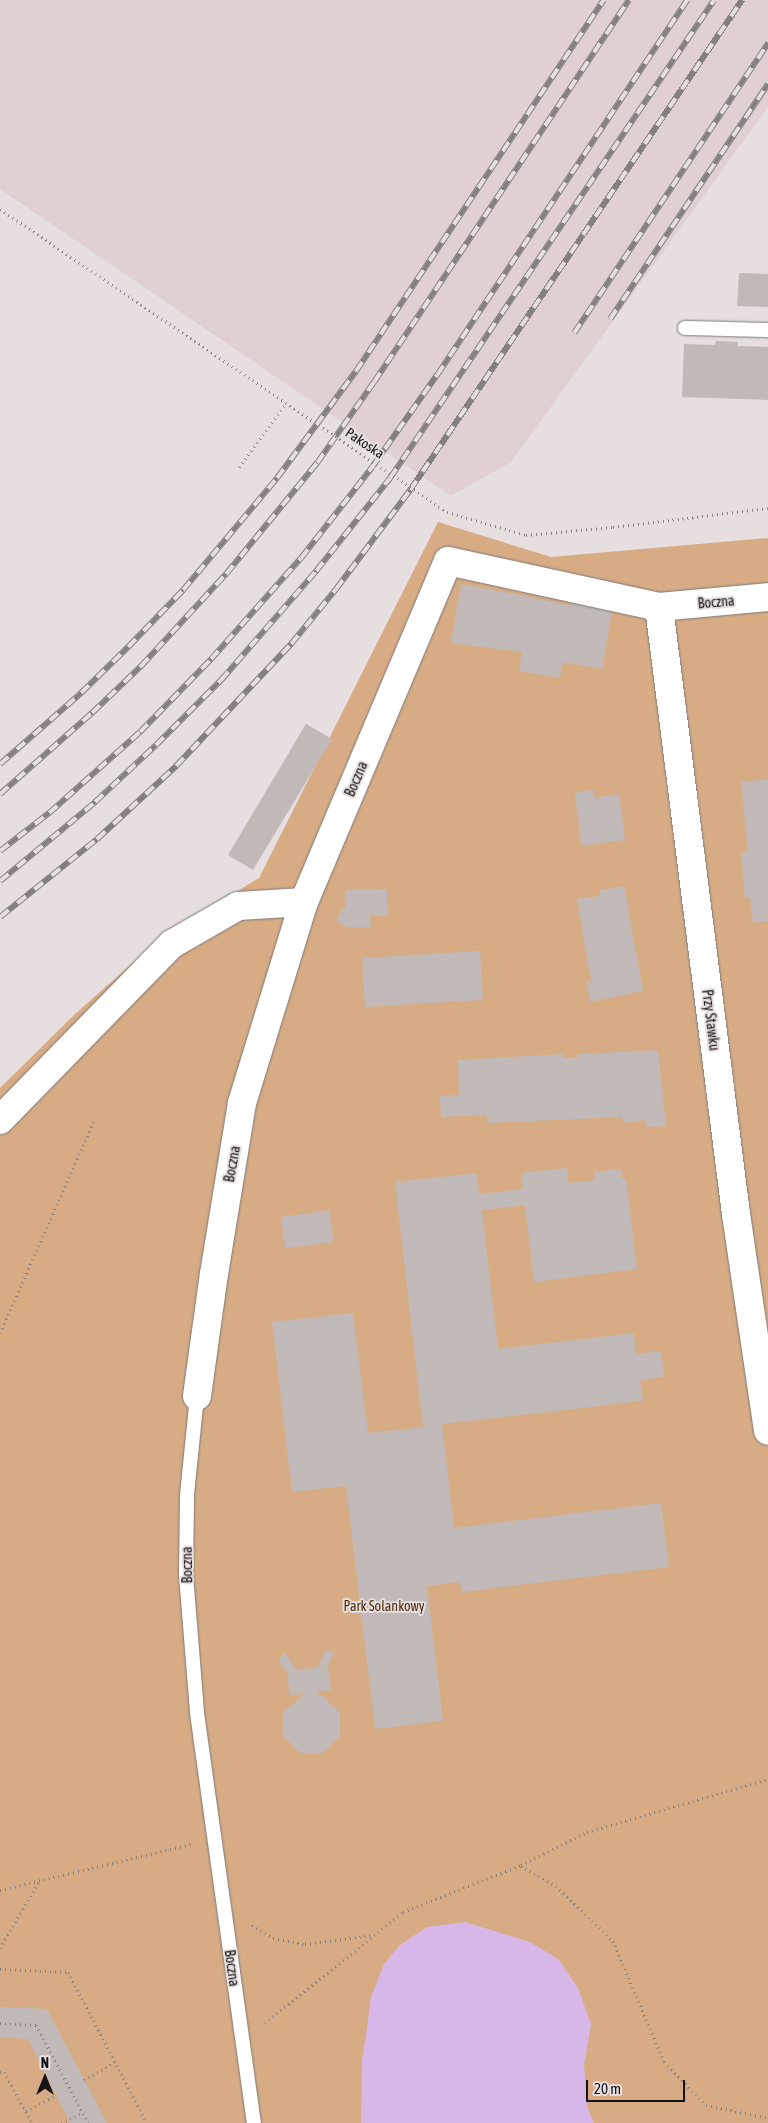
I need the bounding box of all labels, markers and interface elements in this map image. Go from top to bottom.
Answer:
street label: Pakoska [342,424,388,462]
street label: Boczna [697,592,735,612]
street label: Boczna [341,759,371,799]
street label: Przy Stawku [699,988,723,1052]
street label: Boczna [221,1144,243,1184]
street label: Boczna [178,1546,196,1584]
park label: Park Solankowy [343,1598,425,1614]
street label: Boczna [221,1949,243,1987]
north arrow [20,2053,70,2103]
text: N [41,2055,49,2071]
scale bar [588,2070,687,2102]
text: 20 m [594,2080,621,2097]

